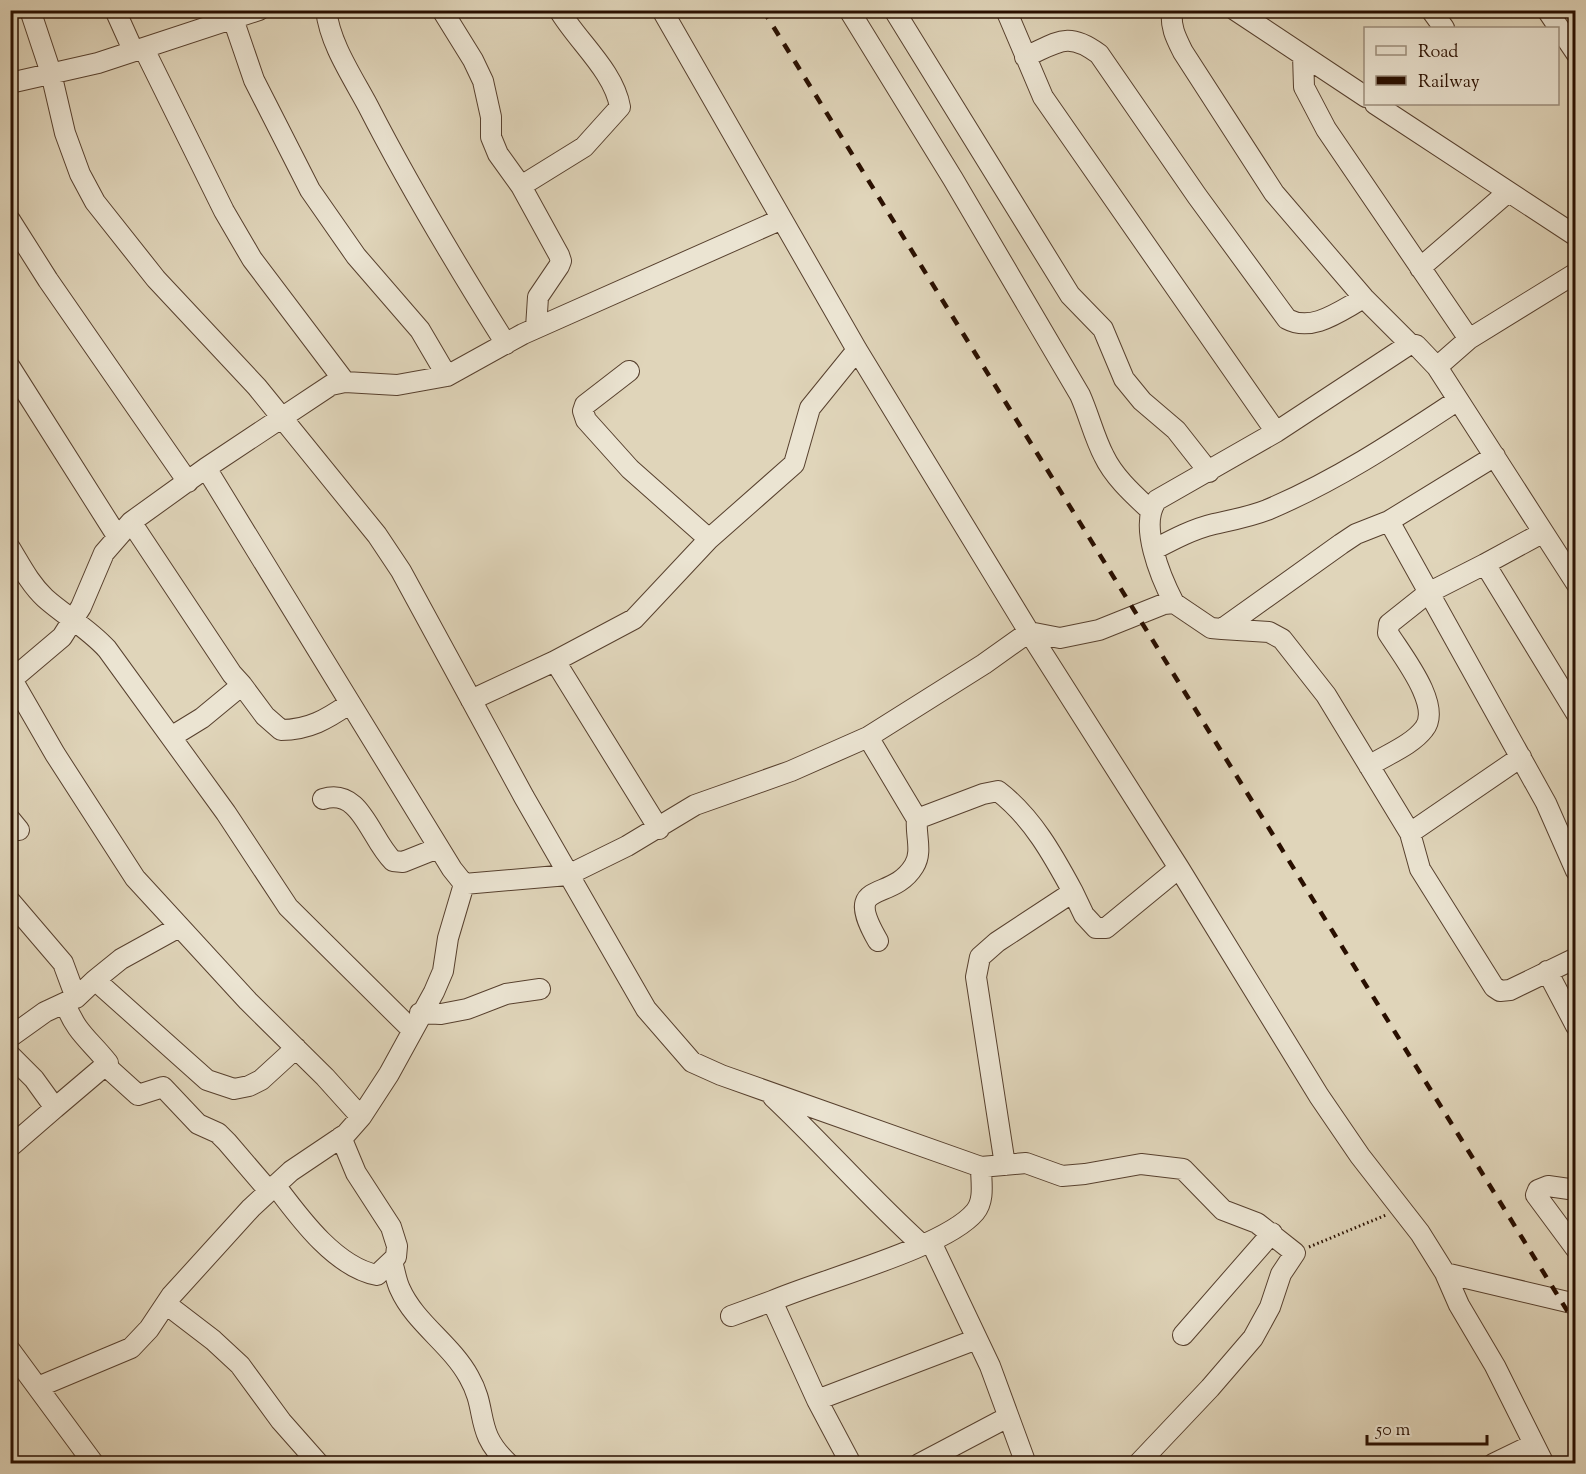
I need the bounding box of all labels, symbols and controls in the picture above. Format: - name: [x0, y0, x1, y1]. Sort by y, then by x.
- legend: [1364, 27, 1559, 105]
- text: Road: [1418, 40, 1458, 66]
- text: Railway: [1418, 70, 1480, 96]
- scale bar: [1367, 1408, 1487, 1446]
- text: 50 m: [1375, 1418, 1411, 1444]

